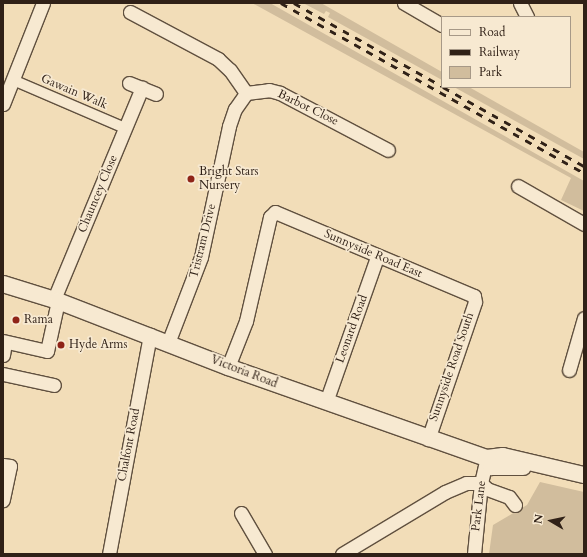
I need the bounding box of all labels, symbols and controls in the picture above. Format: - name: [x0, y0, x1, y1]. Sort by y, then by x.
- legend: [441, 16, 571, 88]
- text: Road: [479, 24, 505, 40]
- text: Railway: [479, 44, 520, 60]
- text: Park: [479, 64, 502, 80]
- street label: Gawain Walk: [39, 72, 109, 112]
- street label: Barbot Close: [275, 87, 341, 129]
- street label: Chauncey Close: [75, 153, 121, 235]
- place label: Bright Stars Nursery: [199, 165, 259, 193]
- marker: Bright Stars Nursery: [186, 174, 196, 184]
- street label: Tristram Drive: [187, 202, 219, 280]
- street label: Sunnyside Road East: [322, 227, 424, 281]
- street label: Leonard Road: [333, 293, 371, 365]
- street label: Sunnyside Road South: [427, 311, 477, 423]
- place label: Rama: [24, 313, 53, 327]
- marker: Rama: [11, 315, 21, 325]
- place label: Hyde Arms: [69, 338, 128, 352]
- marker: Hyde Arms: [56, 340, 66, 350]
- street label: Victoria Road: [209, 353, 279, 391]
- street label: Chalfont Road: [115, 407, 143, 483]
- street label: Park Lane: [469, 480, 489, 532]
- north arrow: [531, 501, 571, 541]
- text: N: [530, 513, 547, 525]

